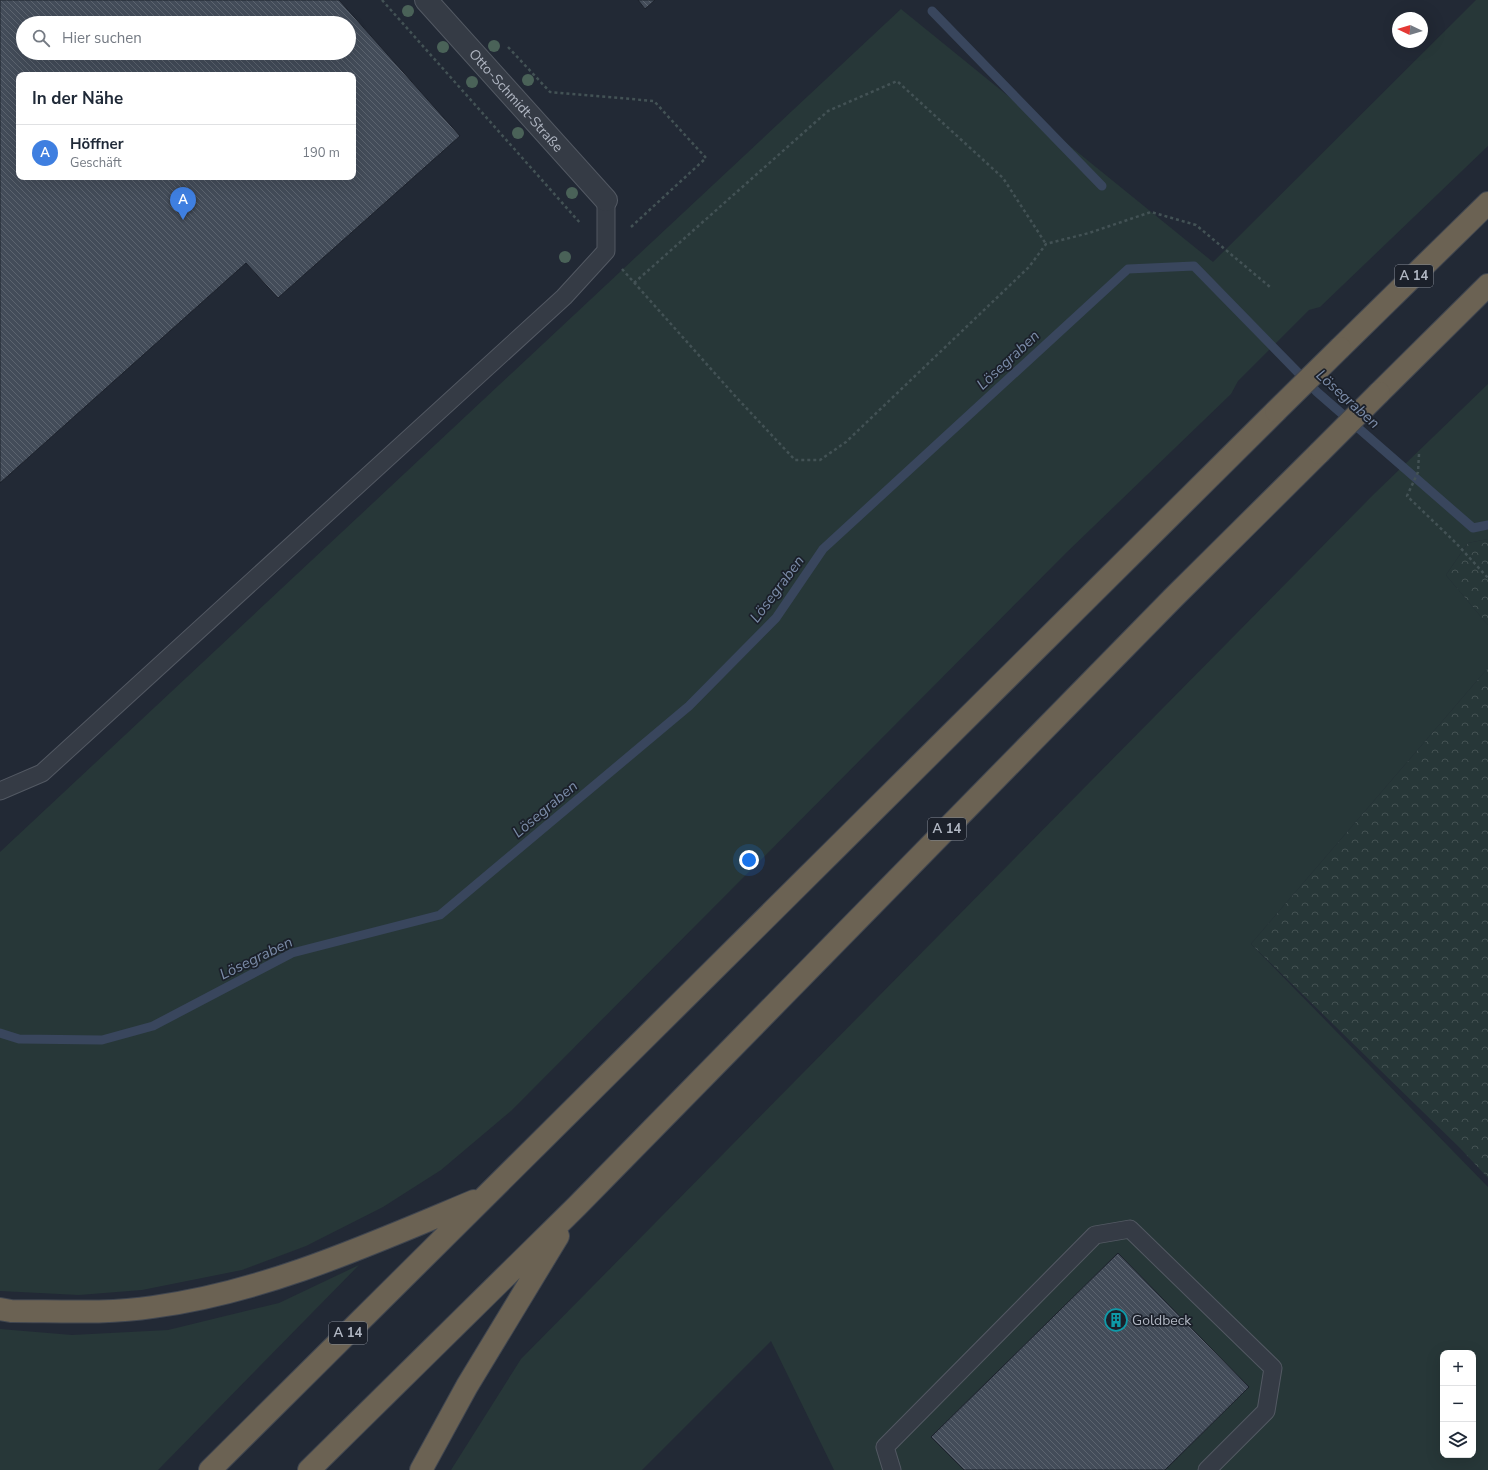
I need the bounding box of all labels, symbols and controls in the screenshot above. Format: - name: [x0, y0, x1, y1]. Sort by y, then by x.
- north arrow: [1392, 12, 1428, 48]
- search box: [16, 16, 356, 60]
- icon: search: [30, 27, 52, 49]
- text: Hier suchen: [62, 28, 142, 48]
- street label: Otto-Schmidt-Straße: [465, 45, 568, 156]
- text: In der Nähe: [32, 87, 123, 110]
- text: Höffner: [70, 134, 124, 154]
- text: A: [40, 144, 50, 162]
- text: 190 m: [302, 144, 340, 162]
- text: Geschäft: [70, 154, 121, 172]
- pin: A: [170, 187, 196, 220]
- road number: A 14: [1395, 265, 1433, 287]
- water label: Lösegraben: [972, 326, 1044, 394]
- water label: Lösegraben: [1312, 365, 1384, 433]
- water label: Lösegraben: [745, 551, 809, 627]
- water label: Lösegraben: [508, 776, 582, 842]
- road number: A 14: [928, 818, 966, 840]
- your location: [739, 850, 759, 870]
- water label: Lösegraben: [216, 932, 296, 984]
- building icon: Goldbeck: [1103, 1307, 1129, 1333]
- place label: Goldbeck: [1132, 1311, 1192, 1330]
- road number: A 14: [329, 1322, 367, 1344]
- map controls: [1440, 1350, 1476, 1458]
- button: +: [1440, 1350, 1476, 1386]
- button: −: [1440, 1386, 1476, 1422]
- button: layers: [1440, 1422, 1476, 1458]

